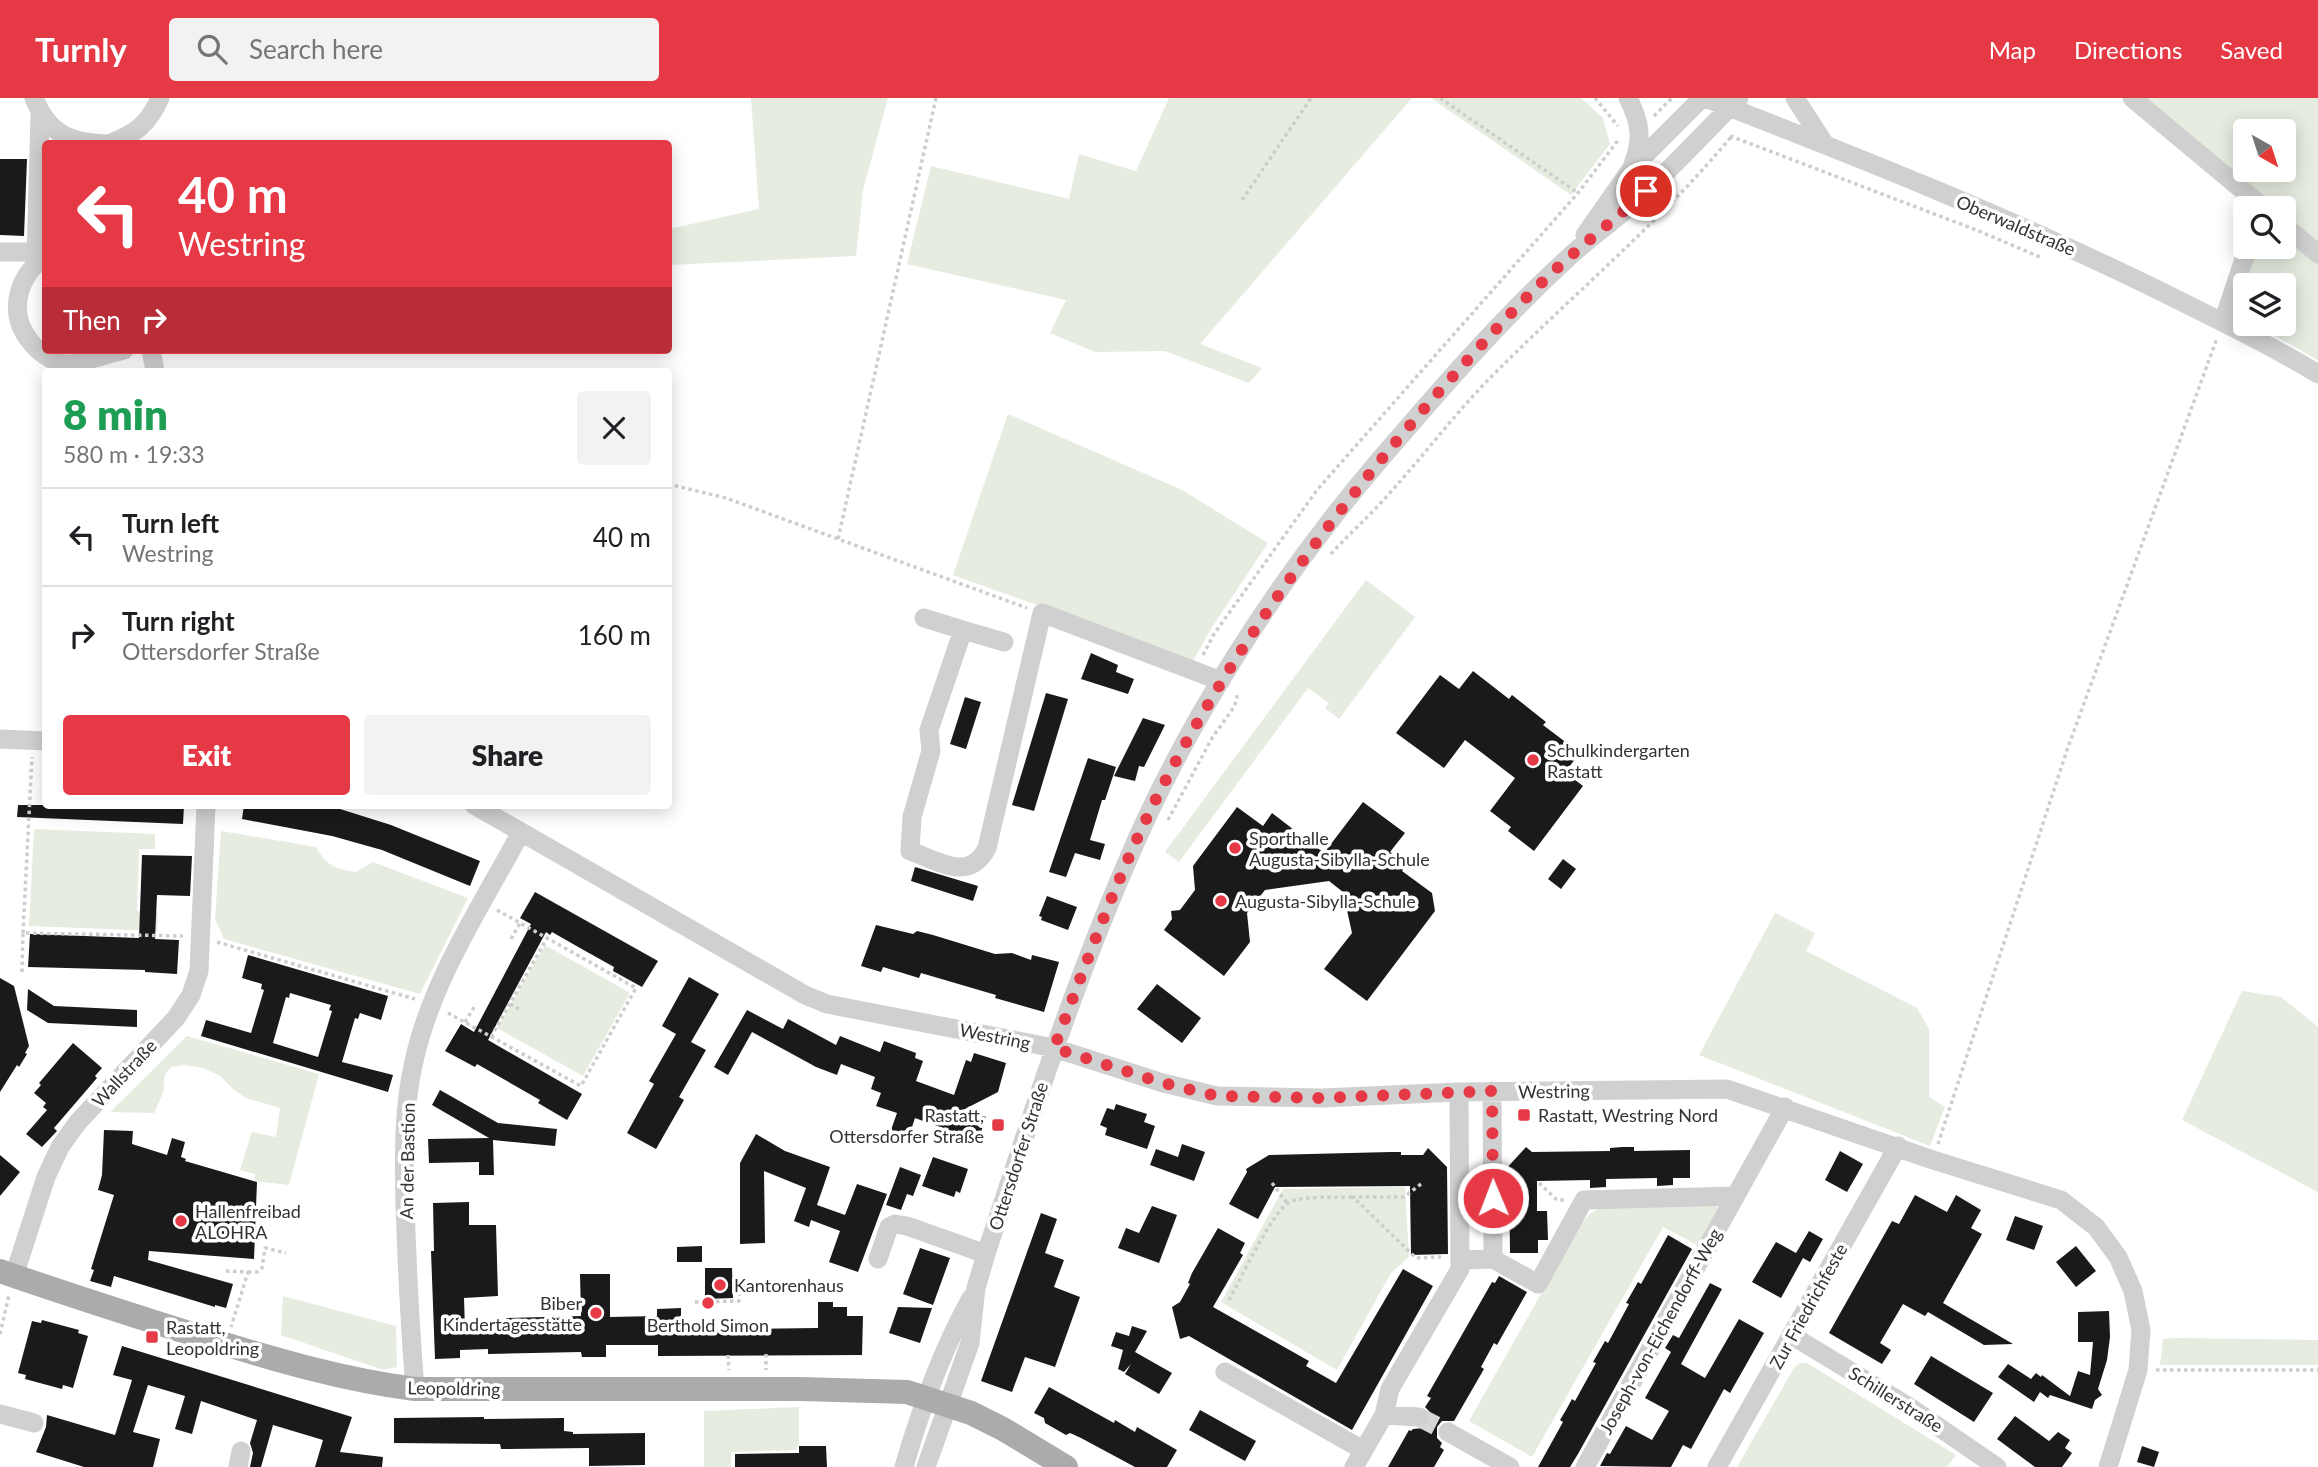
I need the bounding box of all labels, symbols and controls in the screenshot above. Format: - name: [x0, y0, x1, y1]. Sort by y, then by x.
- search box: [169, 18, 659, 81]
- text: Turnly: [35, 29, 127, 69]
- icon: search: [193, 30, 231, 68]
- text: Search here: [249, 33, 383, 65]
- text: Map: [1989, 35, 2036, 64]
- text: Directions: [2074, 35, 2182, 64]
- text: Saved: [2220, 35, 2283, 64]
- north arrow: [2233, 119, 2296, 182]
- map controls: [2233, 119, 2296, 336]
- pin: [1616, 161, 1676, 221]
- text: 40 m: [178, 165, 288, 223]
- icon: left: [63, 168, 154, 259]
- icon: arrive: [1627, 172, 1665, 210]
- street label: Oberwaldstraße: [1953, 190, 2079, 260]
- button: search: [2233, 196, 2296, 259]
- text: Westring: [178, 224, 305, 263]
- button: layers: [2233, 273, 2296, 336]
- icon: right: [135, 301, 173, 339]
- text: Then: [63, 304, 121, 336]
- text: 8 min: [63, 389, 168, 439]
- button: close: [577, 391, 651, 465]
- text: 580 m · 19:33: [63, 440, 205, 468]
- text: Turn left: [122, 507, 219, 539]
- icon: left: [63, 518, 101, 556]
- text: 40 m: [593, 521, 651, 553]
- text: Westring: [122, 539, 214, 567]
- text: Turn right: [122, 605, 235, 637]
- icon: right: [63, 616, 101, 654]
- text: 160 m: [578, 619, 651, 651]
- text: Ottersdorfer Straße: [122, 637, 320, 665]
- button: Exit: [63, 715, 350, 795]
- button: Share: [364, 715, 651, 795]
- place label: Schulkindergarten Rastatt: [1547, 739, 1690, 782]
- marker: Schulkindergarten Rastatt: [1525, 752, 1541, 768]
- place label: Sporthalle Augusta-Sibylla-Schule: [1249, 827, 1430, 870]
- marker: Sporthalle Augusta-Sibylla-Schule: [1227, 840, 1243, 856]
- place label: Augusta-Sibylla-Schule: [1235, 890, 1416, 912]
- marker: Augusta-Sibylla-Schule: [1213, 893, 1229, 909]
- street label: Westring: [958, 1018, 1032, 1054]
- street label: Wallstraße: [87, 1035, 161, 1111]
- street label: Ottersdorfer Straße: [984, 1079, 1052, 1233]
- street label: Westring: [1518, 1079, 1590, 1103]
- street label: An der Bastion: [395, 1102, 419, 1220]
- place label: Rastatt, Ottersdorfer Straße: [829, 1104, 984, 1147]
- place label: Rastatt, Westring Nord: [1538, 1104, 1718, 1126]
- marker: Rastatt, Westring Nord: [1516, 1107, 1532, 1123]
- marker: Rastatt, Ottersdorfer Straße: [990, 1117, 1006, 1133]
- position arrow: [1456, 1161, 1530, 1235]
- place label: Hallenfreibad ALOHRA: [195, 1200, 301, 1243]
- marker: Hallenfreibad ALOHRA: [173, 1213, 189, 1229]
- street label: Joseph-von-Eichendorff-Weg: [1594, 1224, 1726, 1438]
- street label: Zur Friedrichfeste: [1765, 1240, 1851, 1372]
- place label: Kantorenhaus: [734, 1274, 844, 1296]
- marker: Kantorenhaus: [712, 1277, 728, 1293]
- place label: Biber Kindertagesstätte: [443, 1292, 582, 1335]
- marker: Berthold Simon: [700, 1295, 716, 1311]
- marker: Biber Kindertagesstätte: [588, 1305, 604, 1321]
- place label: Berthold Simon: [647, 1314, 769, 1336]
- place label: Rastatt, Leopoldring: [166, 1316, 259, 1359]
- marker: Rastatt, Leopoldring: [144, 1329, 160, 1345]
- street label: Schillerstraße: [1845, 1361, 1947, 1437]
- street label: Leopoldring: [407, 1376, 501, 1400]

